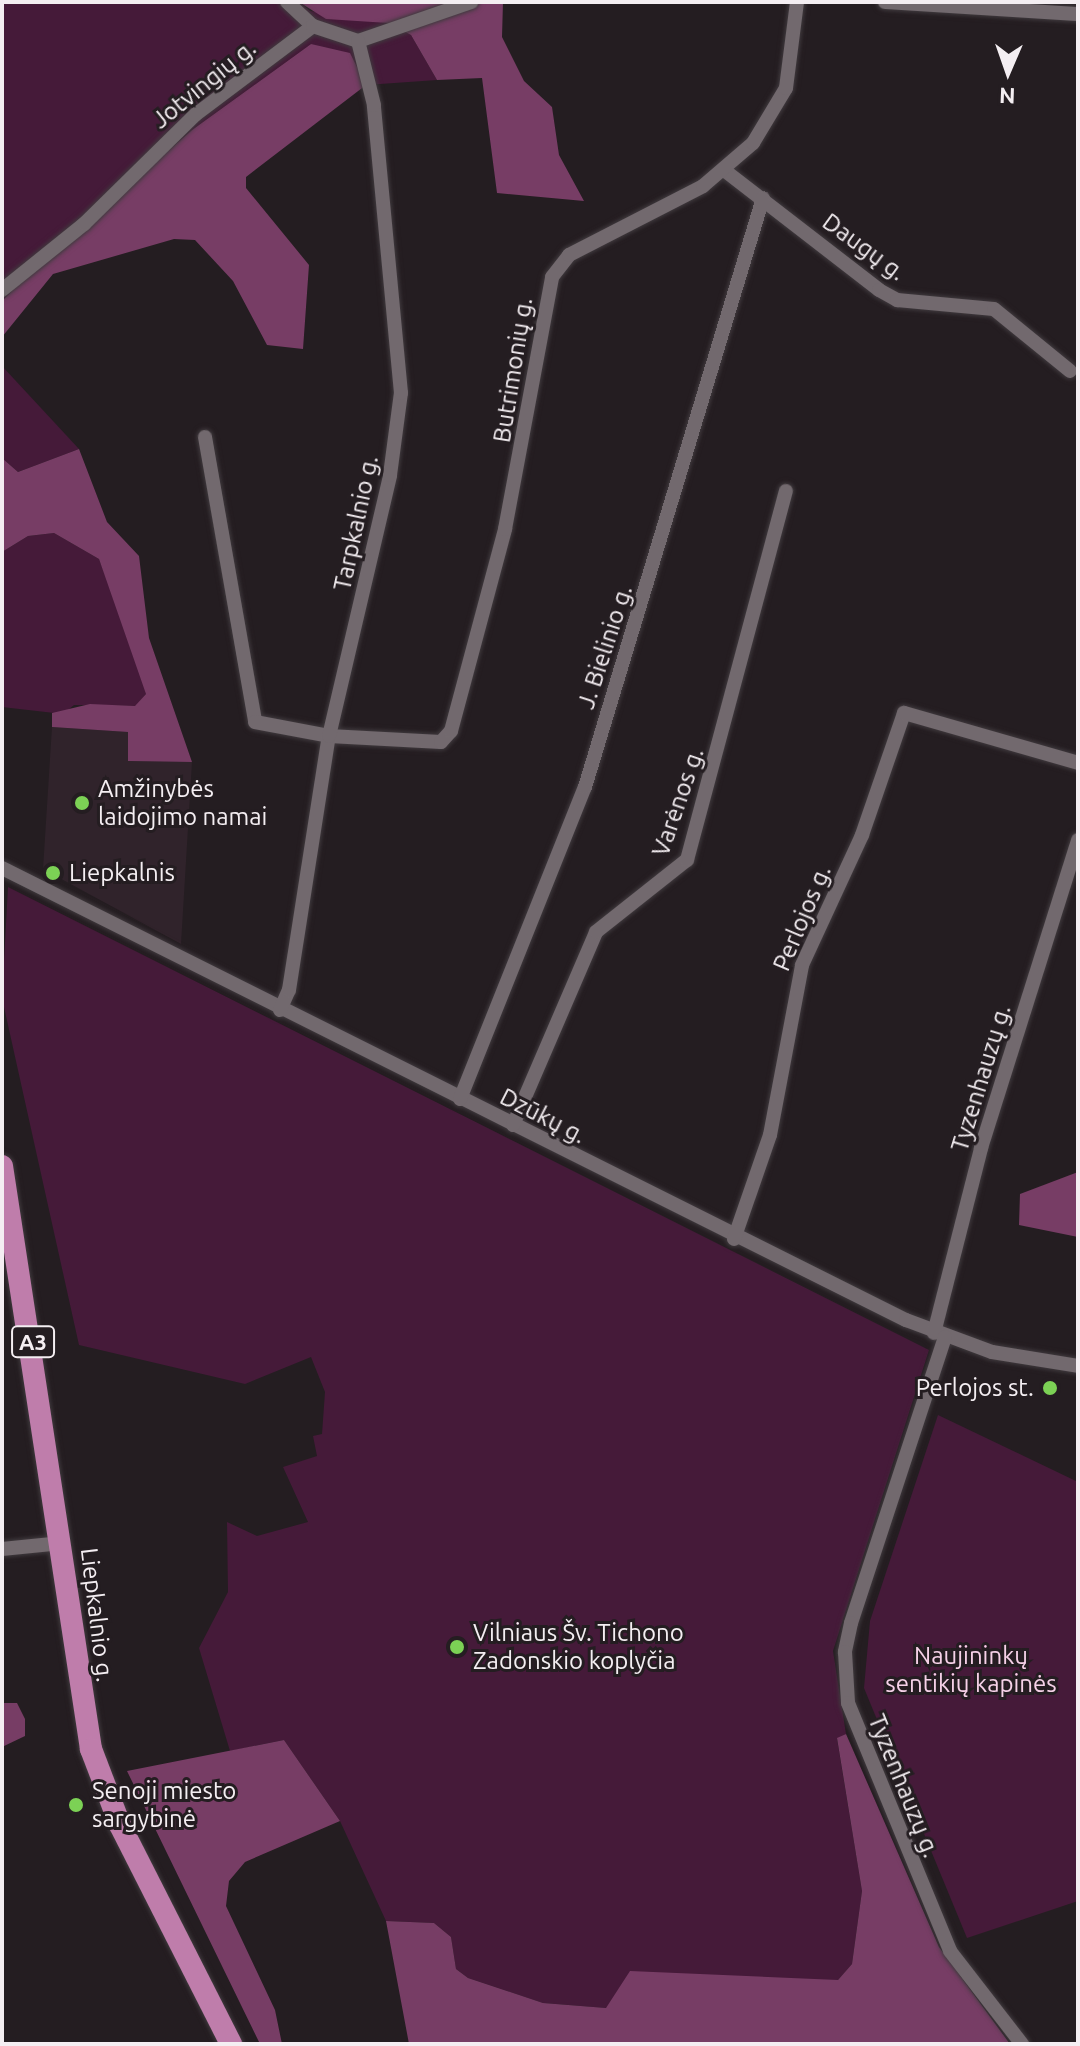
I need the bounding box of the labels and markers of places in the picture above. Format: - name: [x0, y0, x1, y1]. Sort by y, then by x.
- place label: Amžinybės laidojimo namai: [98, 775, 267, 831]
- marker: Amžinybės laidojimo namai: [73, 794, 91, 812]
- place label: Liepkalnis: [69, 859, 175, 887]
- marker: Liepkalnis: [44, 864, 62, 882]
- place label: Perlojos st.: [916, 1374, 1034, 1402]
- marker: Perlojos st.: [1041, 1379, 1059, 1397]
- place label: Vilniaus Šv. Tichono Zadonskio koplyčia: [473, 1619, 684, 1675]
- marker: Vilniaus Šv. Tichono Zadonskio koplyčia: [448, 1638, 466, 1656]
- place label: Senoji miesto sargybinė: [92, 1777, 236, 1833]
- marker: Senoji miesto sargybinė: [67, 1796, 85, 1814]

